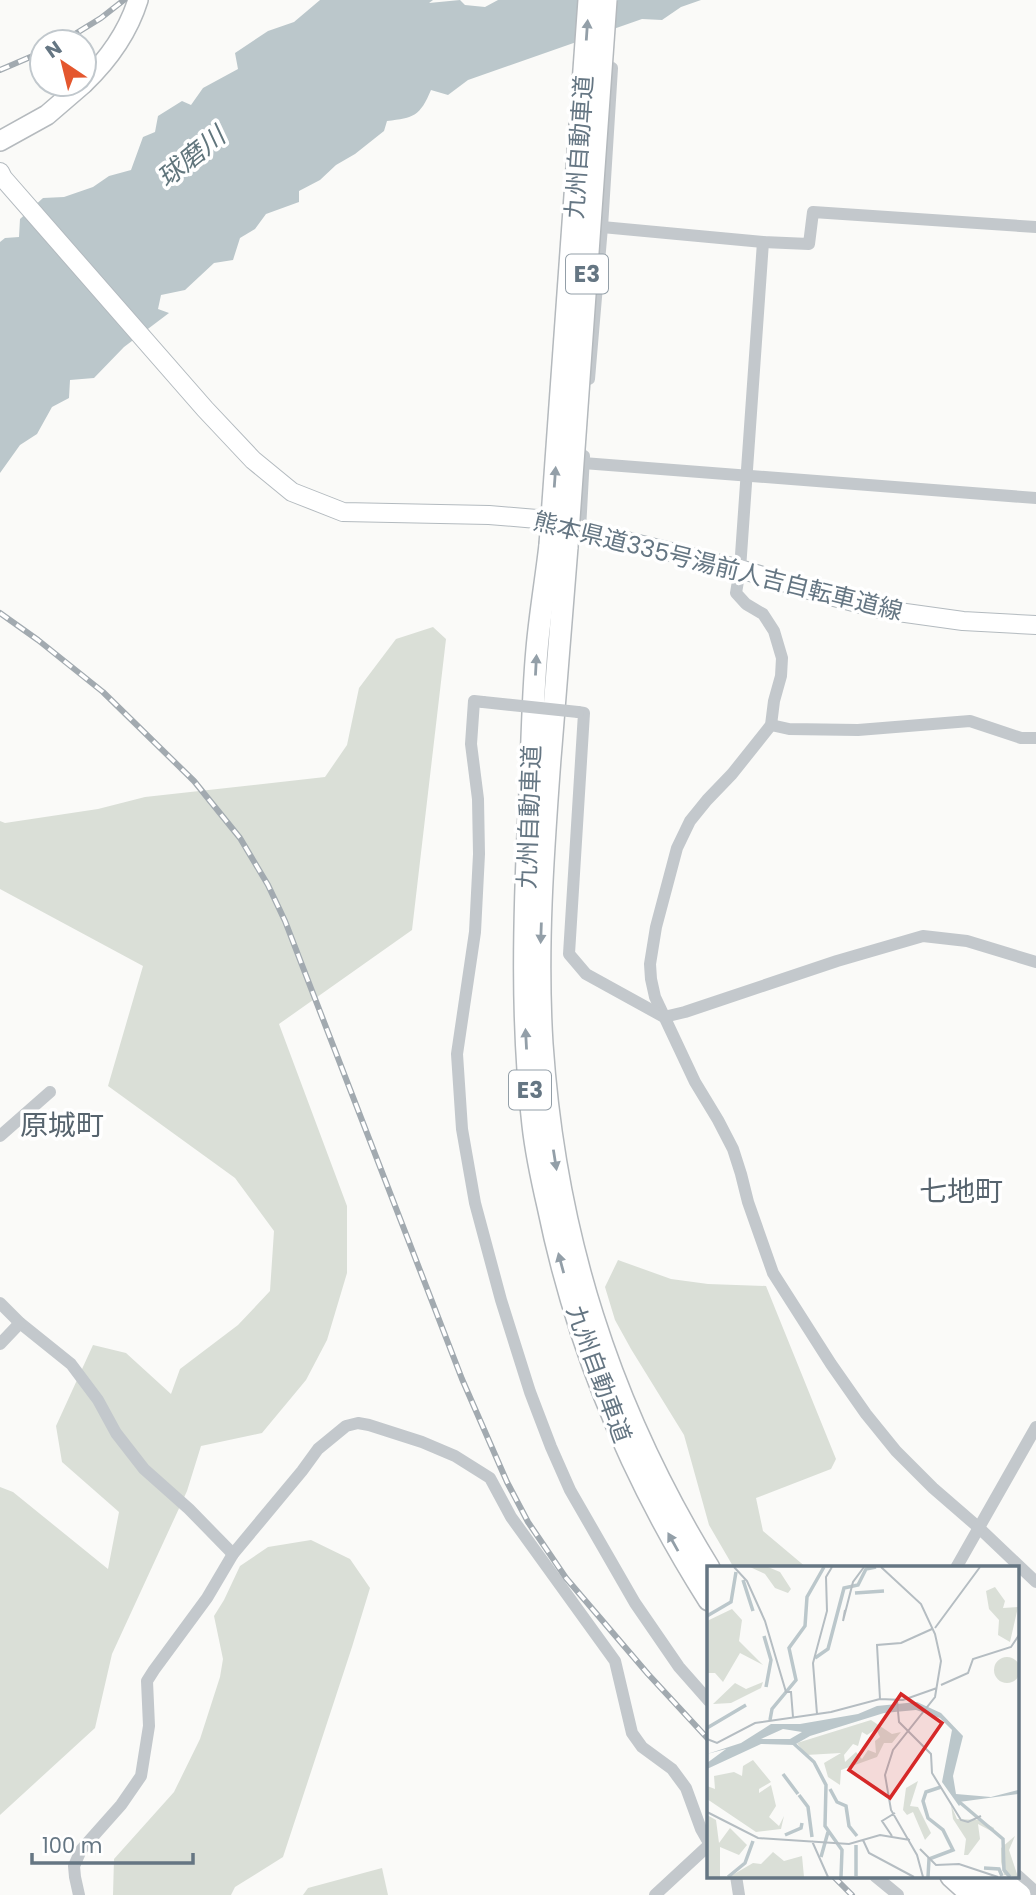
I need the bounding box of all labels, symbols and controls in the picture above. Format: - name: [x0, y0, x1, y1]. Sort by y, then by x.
- one-way arrow: [582, 19, 593, 41]
- north arrow: [28, 28, 98, 98]
- text: N: [40, 34, 67, 65]
- street label: 九州自動車道: [558, 74, 600, 220]
- water label: 球磨川: [149, 117, 235, 196]
- road number: E3: [566, 255, 608, 294]
- one-way arrow: [550, 466, 561, 488]
- street label: 熊本県道335号湯前人吉自転車道線: [530, 504, 906, 628]
- one-way arrow: [531, 653, 542, 675]
- street label: 九州自動車道: [510, 744, 548, 890]
- one-way arrow: [535, 922, 546, 944]
- one-way arrow: [521, 1028, 532, 1050]
- road number: E3: [509, 1070, 551, 1110]
- district label: 原城町: [20, 1106, 104, 1145]
- one-way arrow: [550, 1149, 561, 1171]
- district label: 七地町: [919, 1172, 1003, 1211]
- one-way arrow: [555, 1252, 566, 1274]
- street label: 九州自動車道: [559, 1301, 639, 1447]
- one-way arrow: [667, 1532, 679, 1551]
- inset map: [707, 1566, 1018, 1878]
- scale bar: [32, 1822, 192, 1866]
- text: 100 m: [42, 1831, 102, 1860]

